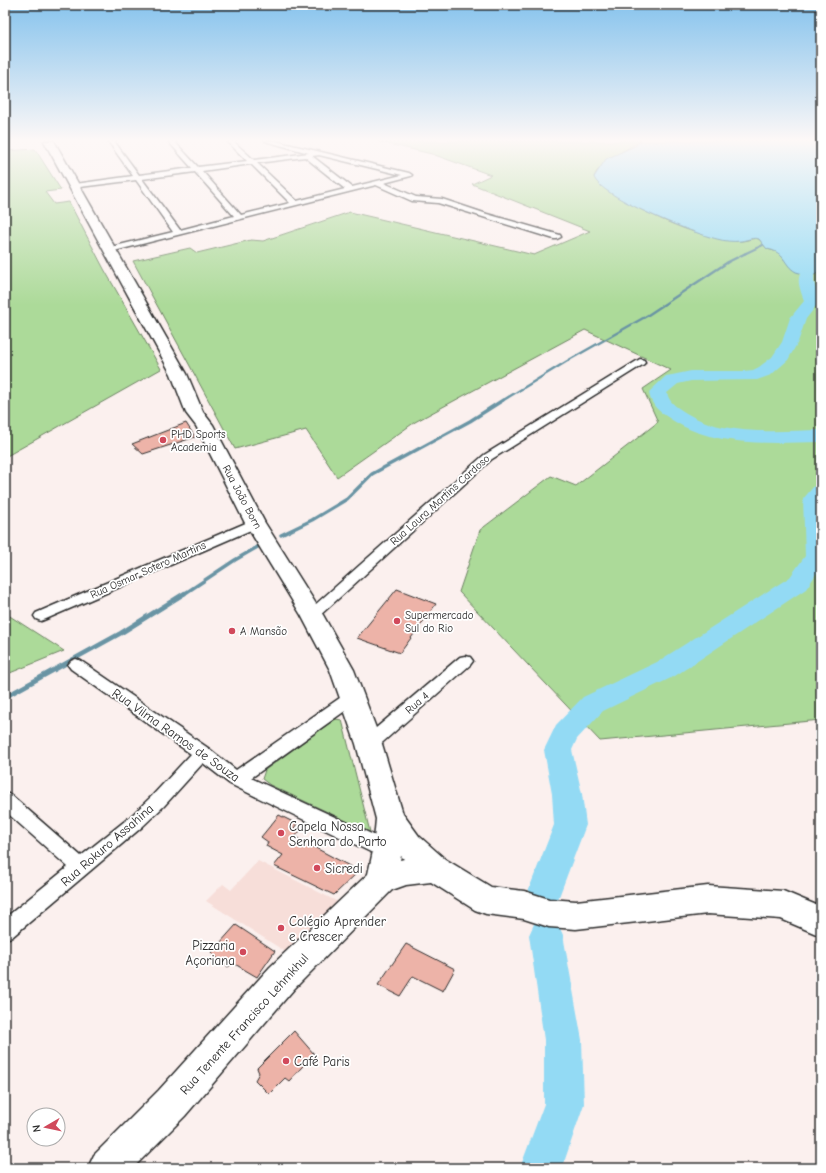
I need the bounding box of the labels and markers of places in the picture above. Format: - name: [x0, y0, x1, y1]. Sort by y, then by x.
- place label: PHD Sports Academia: [171, 428, 226, 454]
- marker: PHD Sports Academia: [158, 435, 168, 445]
- place label: Supermercado Sul do Rio: [405, 609, 474, 635]
- marker: Supermercado Sul do Rio: [392, 616, 402, 626]
- place label: A Mansão: [240, 625, 287, 638]
- marker: A Mansão: [227, 626, 237, 636]
- place label: Capela Nossa Senhora do Parto: [289, 819, 387, 849]
- marker: Capela Nossa Senhora do Parto: [276, 828, 286, 838]
- place label: Sicredi: [325, 861, 363, 876]
- marker: Sicredi: [312, 863, 322, 873]
- place label: Colégio Aprender e Crescer: [289, 914, 387, 944]
- marker: Colégio Aprender e Crescer: [276, 923, 286, 933]
- place label: Pizzaria Açoriana: [186, 938, 235, 968]
- marker: Pizzaria Açoriana: [238, 947, 248, 957]
- place label: Café Paris: [294, 1054, 350, 1069]
- marker: Café Paris: [281, 1056, 291, 1066]

